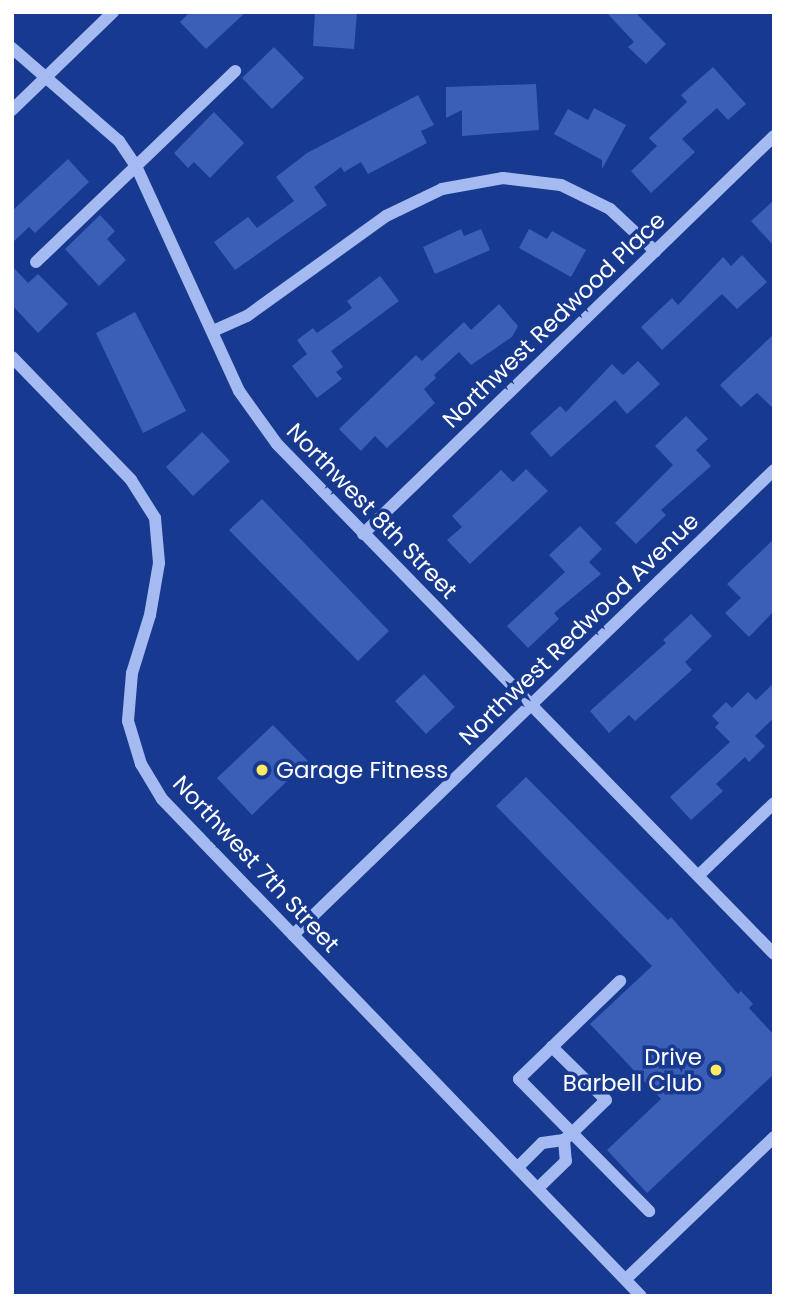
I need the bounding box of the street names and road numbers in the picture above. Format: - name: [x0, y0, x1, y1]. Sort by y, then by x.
- street label: Northwest Redwood Place: [437, 206, 671, 434]
- street label: Northwest 8th Street: [281, 418, 463, 604]
- street label: Northwest Redwood Avenue: [453, 507, 705, 751]
- street label: Northwest 7th Street: [167, 770, 345, 958]

